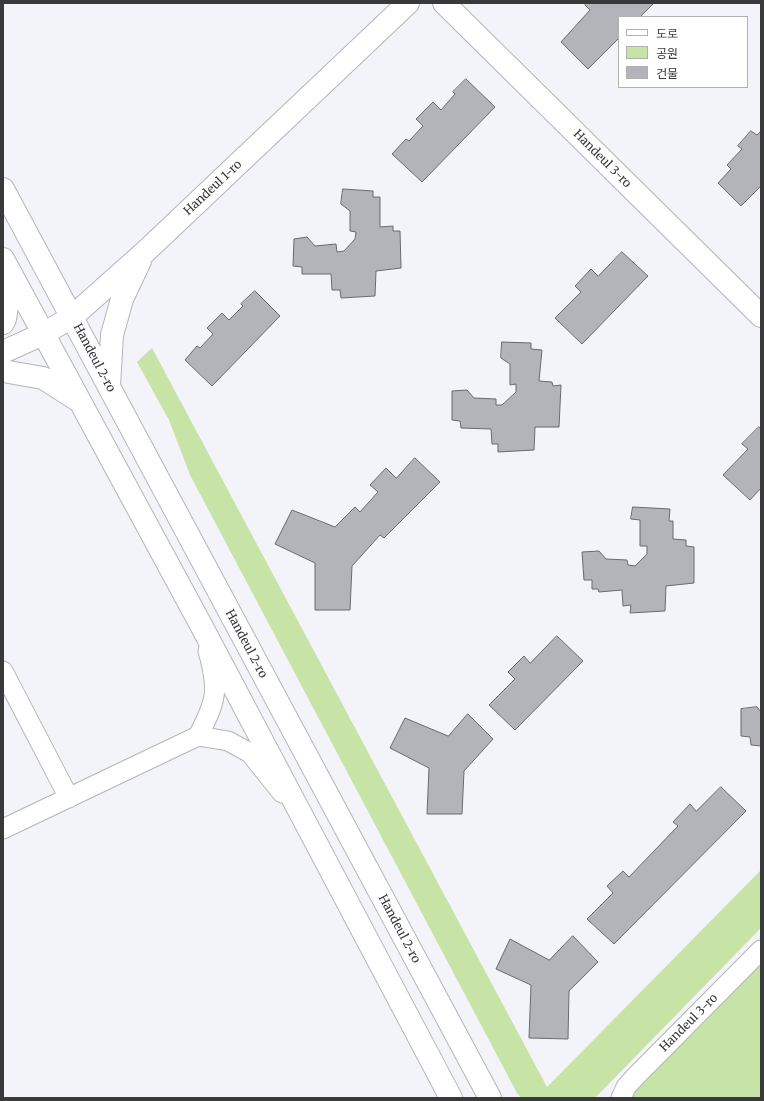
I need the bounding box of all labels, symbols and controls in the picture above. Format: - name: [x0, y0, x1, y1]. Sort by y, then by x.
- legend: [618, 16, 748, 88]
- text: 도로: [656, 26, 678, 41]
- text: 공원: [656, 46, 678, 61]
- text: 건물: [656, 66, 678, 81]
- street label: Handeul 3-ro: [570, 127, 634, 191]
- street label: Handeul 1-ro: [181, 158, 245, 218]
- street label: Handeul 2-ro: [70, 321, 118, 395]
- street label: Handeul 2-ro: [222, 607, 270, 681]
- street label: Handeul 2-ro: [375, 892, 423, 966]
- street label: Handeul 3-ro: [657, 991, 721, 1055]

